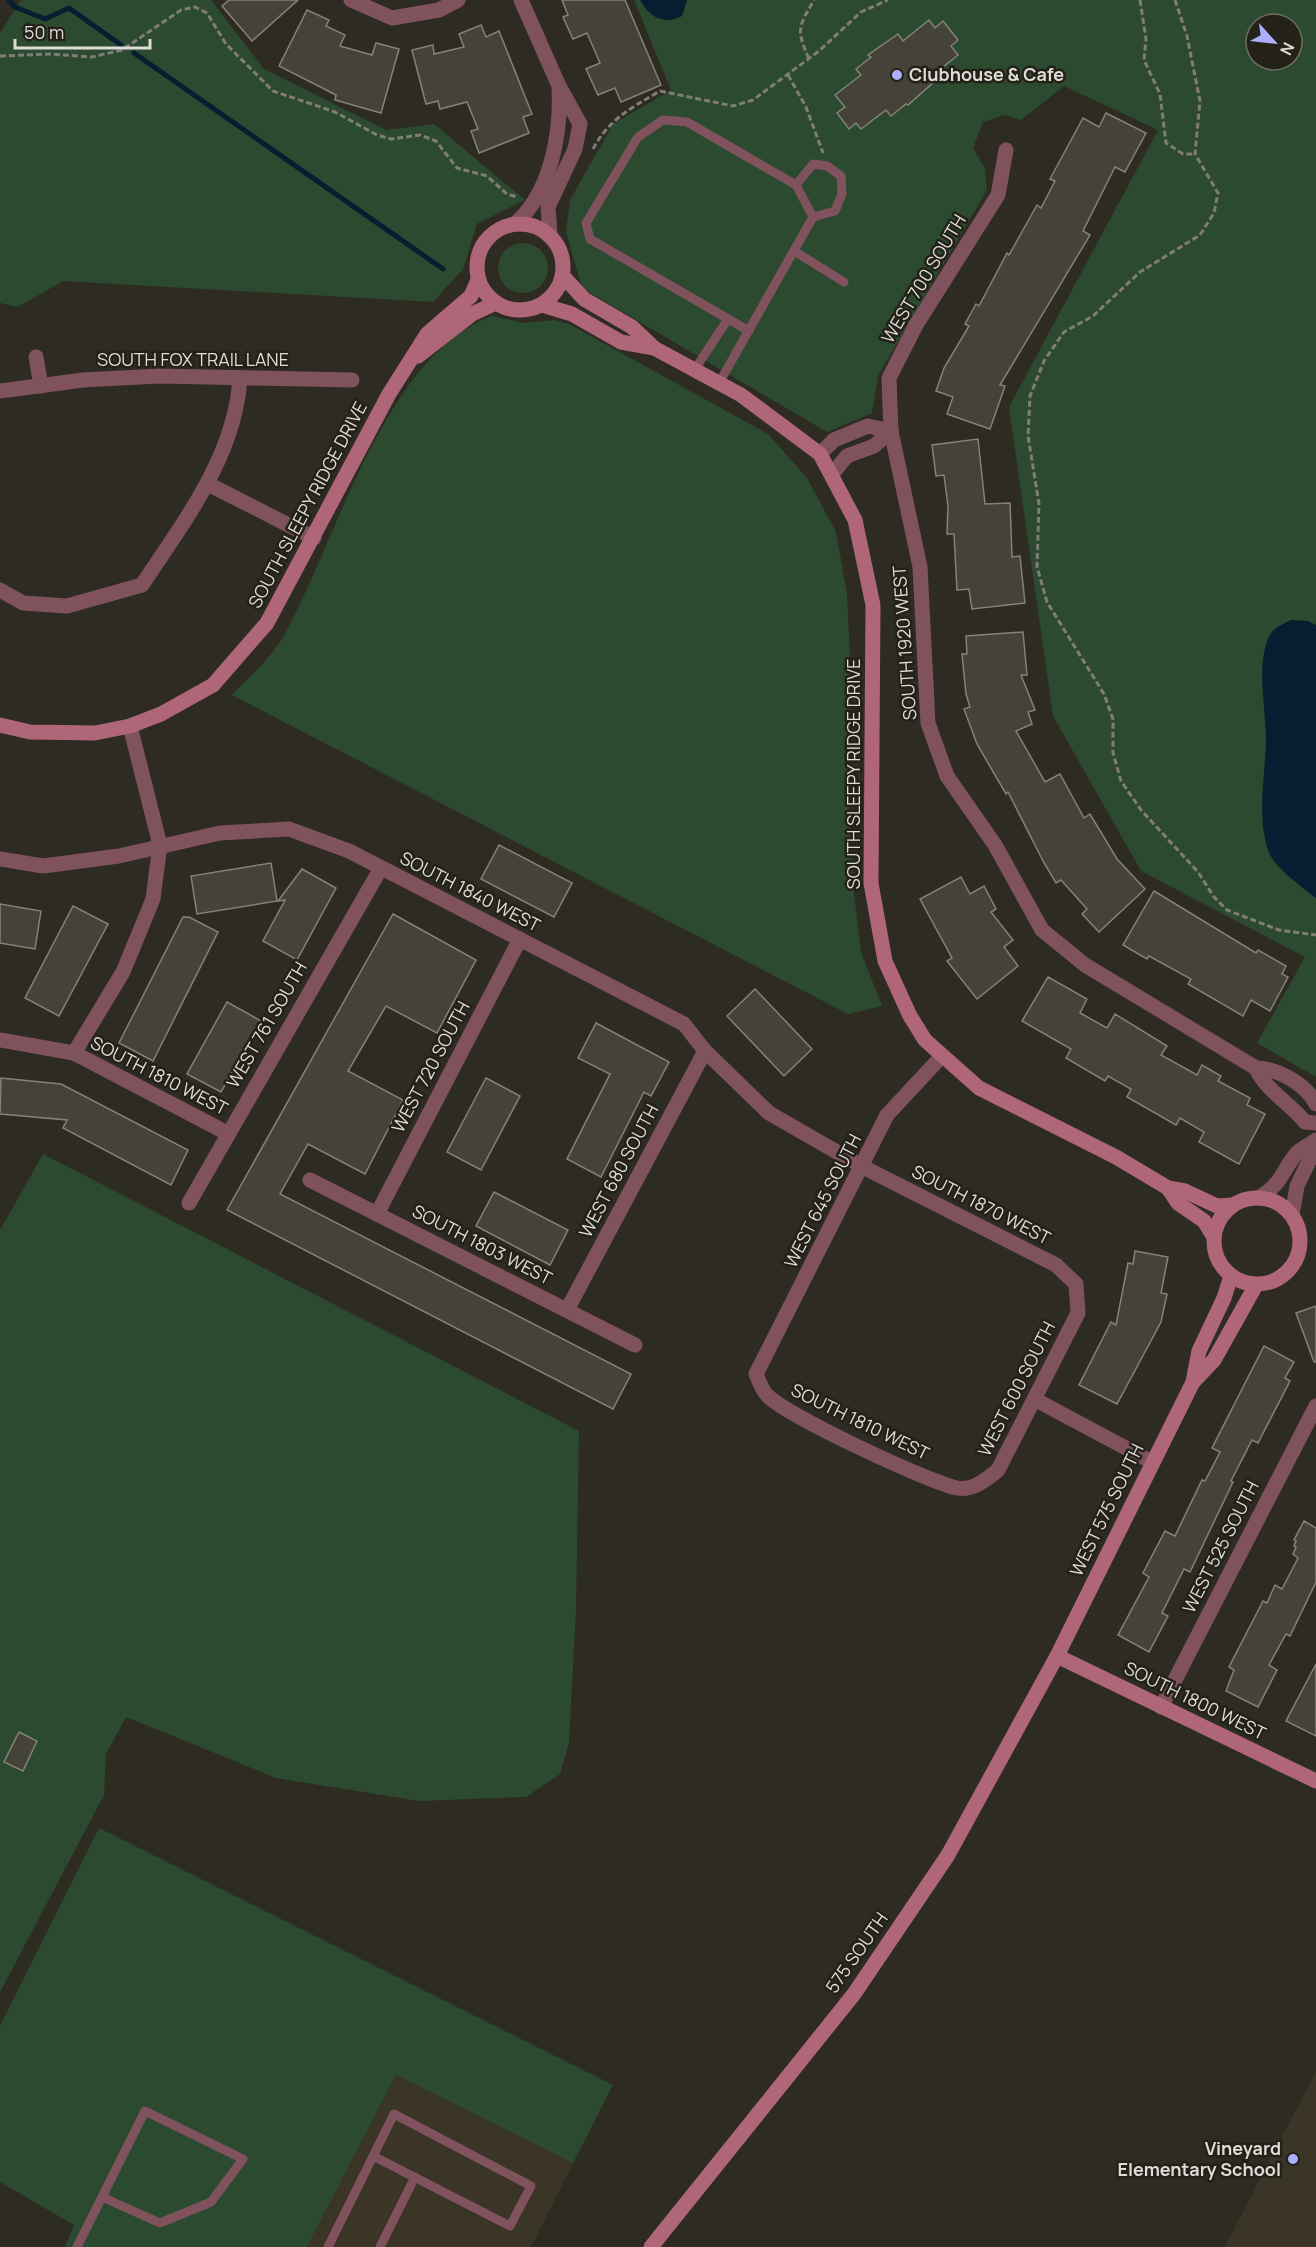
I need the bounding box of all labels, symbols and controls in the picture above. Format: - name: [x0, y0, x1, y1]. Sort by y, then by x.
- scale bar: [15, 12, 150, 50]
- north arrow: [1244, 12, 1304, 72]
- text: 50 m: [24, 20, 64, 44]
- text: N: [1275, 39, 1300, 59]
- place label: Clubhouse & Cafe: [909, 62, 1064, 86]
- marker: Clubhouse & Cafe: [890, 68, 904, 82]
- street label: WEST 700 SOUTH: [875, 210, 971, 347]
- street label: SOUTH FOX TRAIL LANE: [97, 347, 289, 371]
- street label: SOUTH SLEEPY RIDGE DRIVE: [242, 397, 372, 612]
- street label: SOUTH 1920 WEST: [887, 565, 921, 721]
- street label: SOUTH SLEEPY RIDGE DRIVE: [841, 659, 865, 889]
- street label: SOUTH 1840 WEST: [396, 845, 545, 937]
- street label: WEST 761 SOUTH: [220, 957, 312, 1092]
- street label: WEST 720 SOUTH: [385, 997, 475, 1136]
- street label: SOUTH 1810 WEST: [87, 1030, 232, 1120]
- street label: WEST 680 SOUTH: [573, 1100, 663, 1241]
- street label: WEST 645 SOUTH: [778, 1130, 866, 1272]
- street label: SOUTH 1870 WEST: [908, 1159, 1055, 1250]
- street label: SOUTH 1803 WEST: [408, 1198, 557, 1290]
- street label: WEST 600 SOUTH: [972, 1317, 1060, 1460]
- street label: SOUTH 1810 WEST: [787, 1377, 934, 1465]
- street label: WEST 575 SOUTH: [1064, 1439, 1149, 1580]
- street label: WEST 525 SOUTH: [1176, 1476, 1264, 1617]
- street label: SOUTH 1800 WEST: [1121, 1655, 1271, 1745]
- street label: 575 SOUTH: [820, 1907, 893, 1998]
- place label: Vineyard Elementary School: [1118, 2136, 1281, 2181]
- marker: Vineyard Elementary School: [1286, 2152, 1300, 2166]

